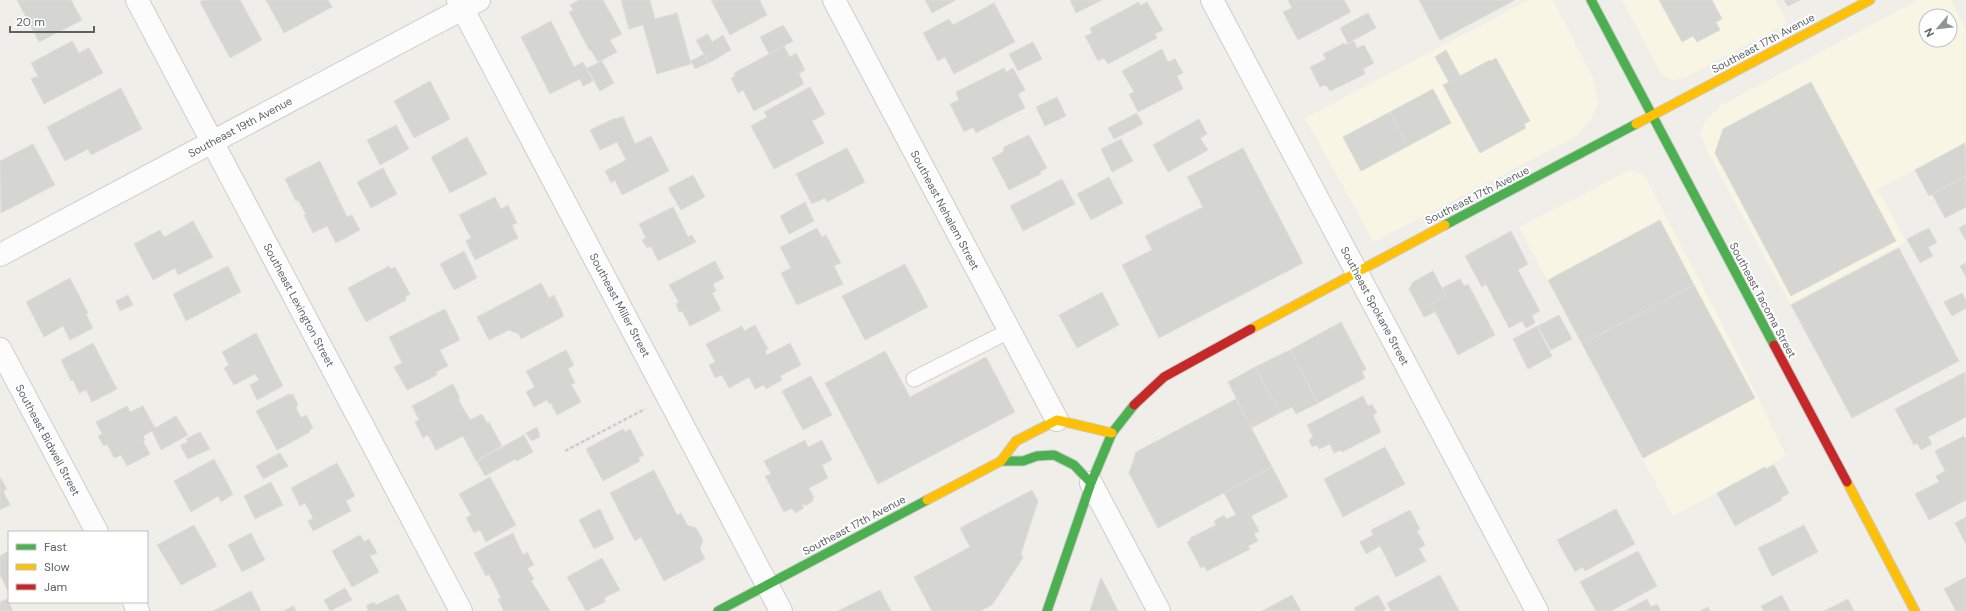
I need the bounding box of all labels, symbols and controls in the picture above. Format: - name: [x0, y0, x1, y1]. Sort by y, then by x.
- scale bar: [10, 8, 94, 34]
- north arrow: [1918, 8, 1958, 48]
- street label: Southeast 17th Avenue: [1709, 10, 1817, 76]
- text: 20 m: [16, 14, 45, 30]
- text: N: [1921, 26, 1937, 40]
- street label: Southeast 19th Avenue: [186, 94, 294, 160]
- street label: Southeast Nehalem Street: [908, 148, 982, 272]
- street label: Southeast 17th Avenue: [1423, 163, 1531, 227]
- street label: Southeast Tacoma Street: [1727, 240, 1799, 360]
- street label: Southeast Lexington Street: [260, 241, 338, 369]
- street label: Southeast Spokane Street: [1338, 244, 1412, 368]
- street label: Southeast Miller Street: [587, 251, 653, 359]
- street label: Southeast Bidwell Street: [13, 382, 83, 498]
- street label: Southeast 17th Avenue: [800, 492, 908, 558]
- legend: [8, 531, 148, 603]
- text: Fast: [44, 539, 67, 555]
- text: Slow: [44, 559, 70, 575]
- text: Jam: [44, 579, 67, 595]

